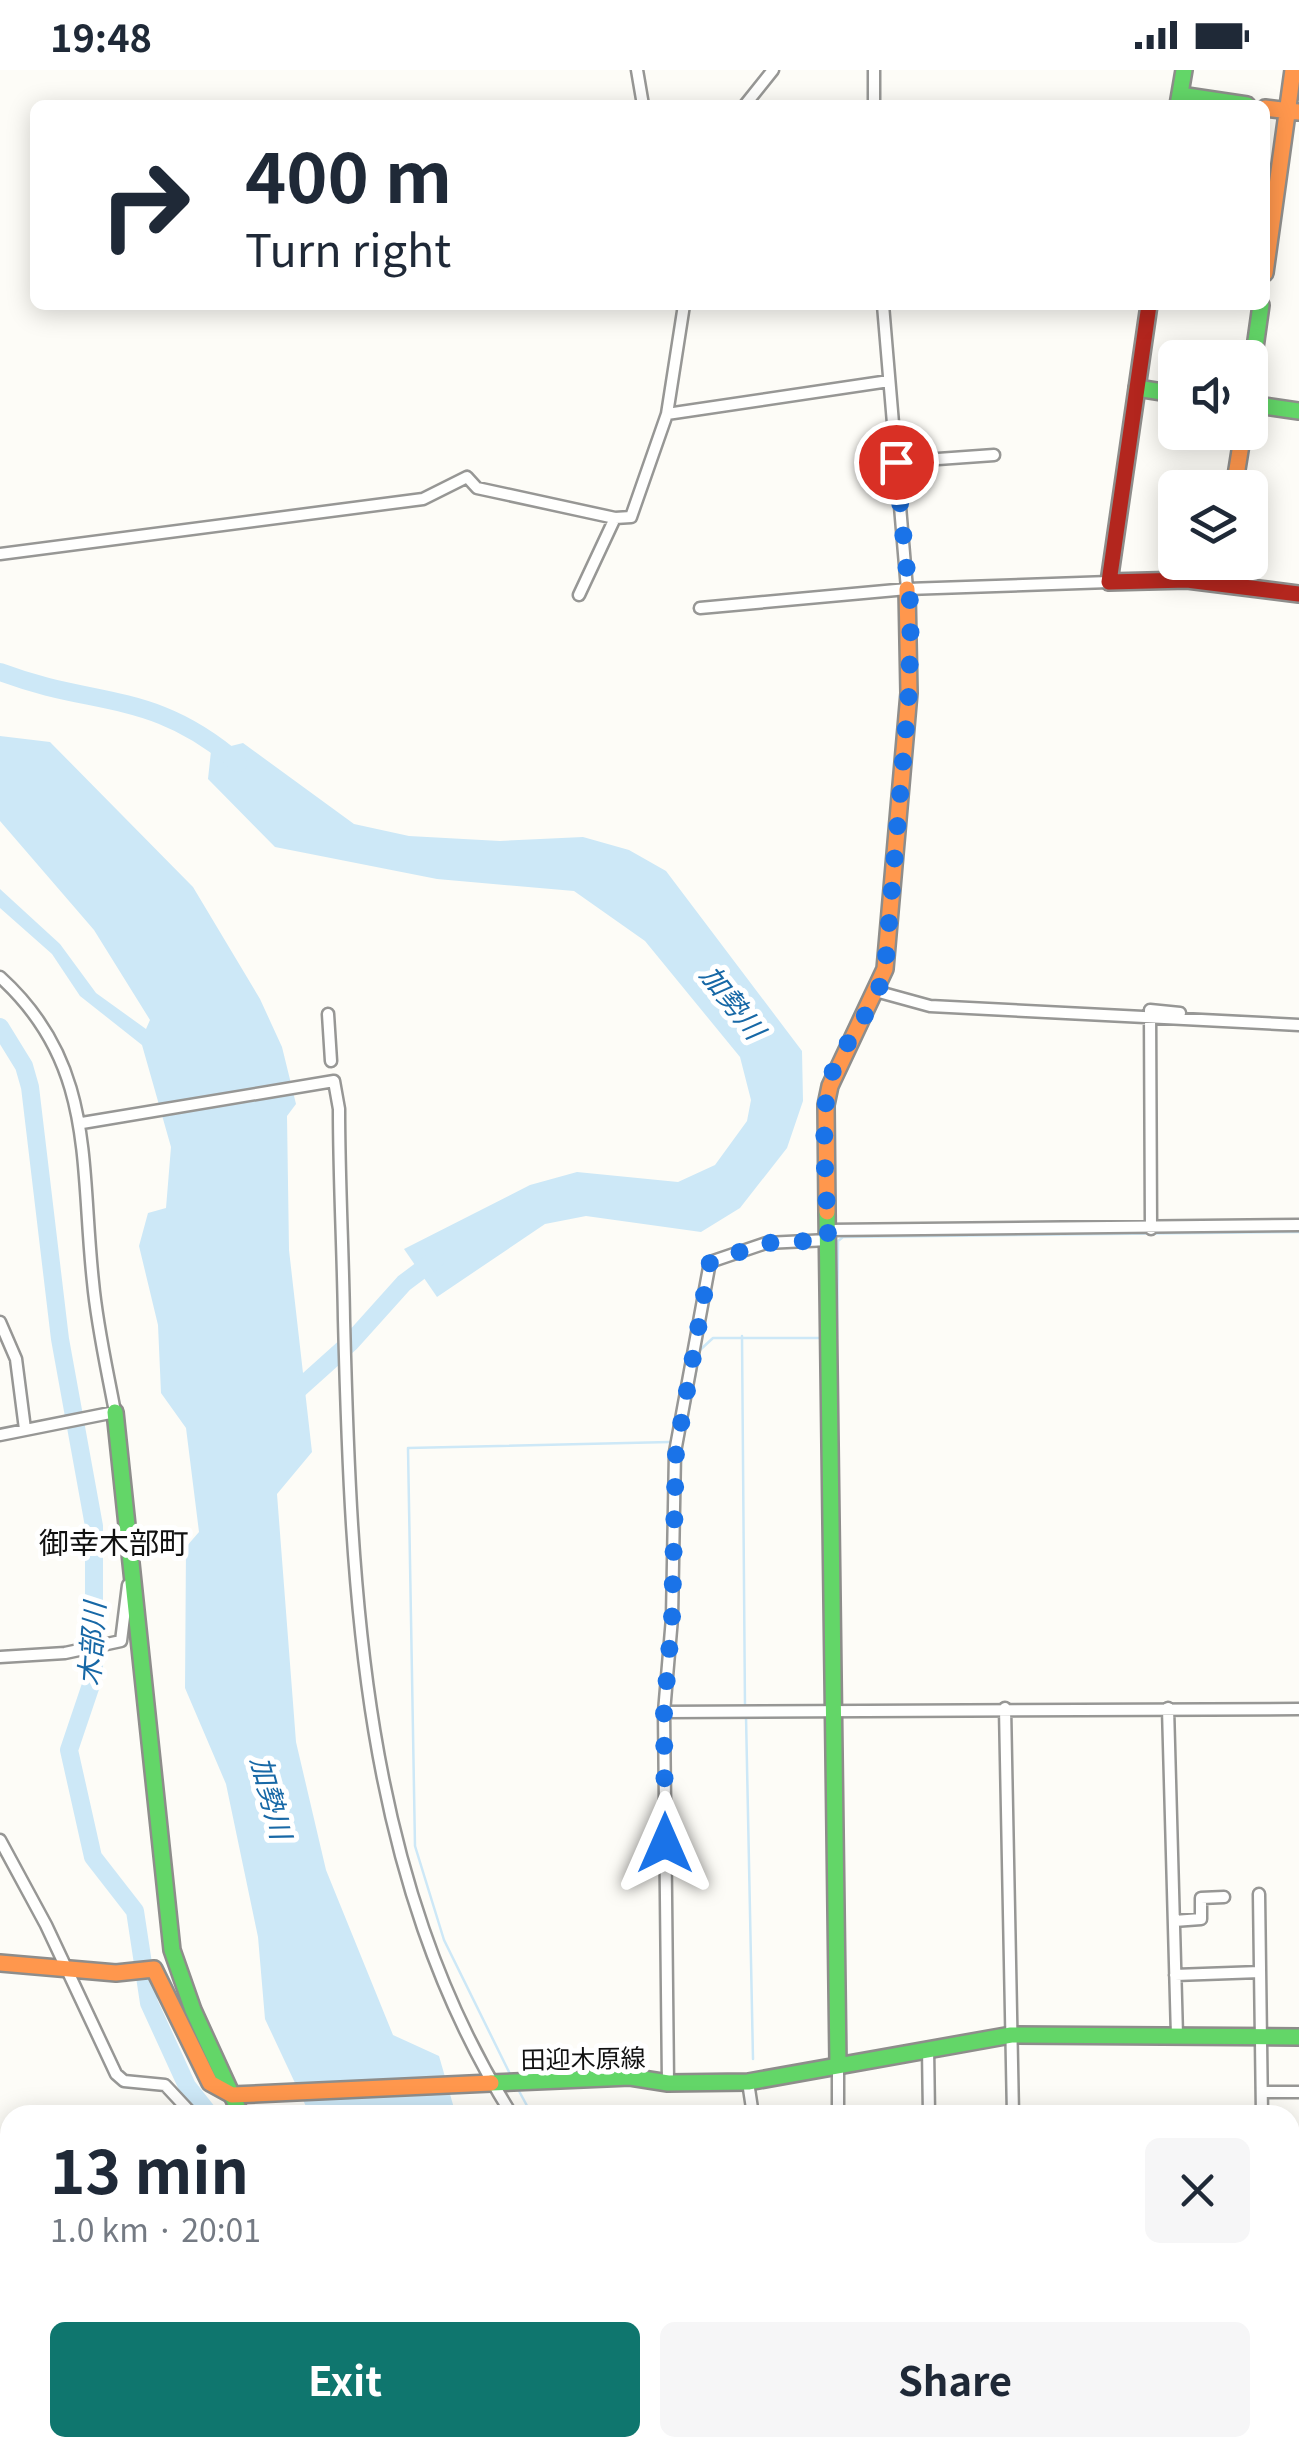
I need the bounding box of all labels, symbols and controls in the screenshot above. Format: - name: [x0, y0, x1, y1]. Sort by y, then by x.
- text: 19:48: [50, 8, 152, 63]
- text: 400 m: [245, 122, 452, 223]
- icon: right: [80, 140, 210, 270]
- text: Turn right: [245, 215, 451, 280]
- map controls: [1158, 340, 1268, 580]
- button: sound: [1158, 340, 1268, 450]
- pin: [854, 420, 939, 505]
- icon: arrive: [869, 435, 924, 490]
- button: layers: [1158, 470, 1268, 580]
- water label: 加勢川: [692, 956, 777, 1049]
- district label: 御幸木部町: [39, 1519, 189, 1563]
- water label: 木部川: [67, 1598, 113, 1687]
- water label: 加勢川: [243, 1751, 304, 1846]
- position arrow: [613, 1791, 717, 1895]
- street label: 田迎木原線: [520, 2038, 646, 2076]
- text: 13 min: [50, 2124, 249, 2211]
- button: close: [1145, 2138, 1250, 2243]
- text: 1.0 km · 20:01: [50, 2205, 261, 2251]
- button: Exit: [50, 2322, 640, 2437]
- button: Share: [660, 2322, 1250, 2437]

